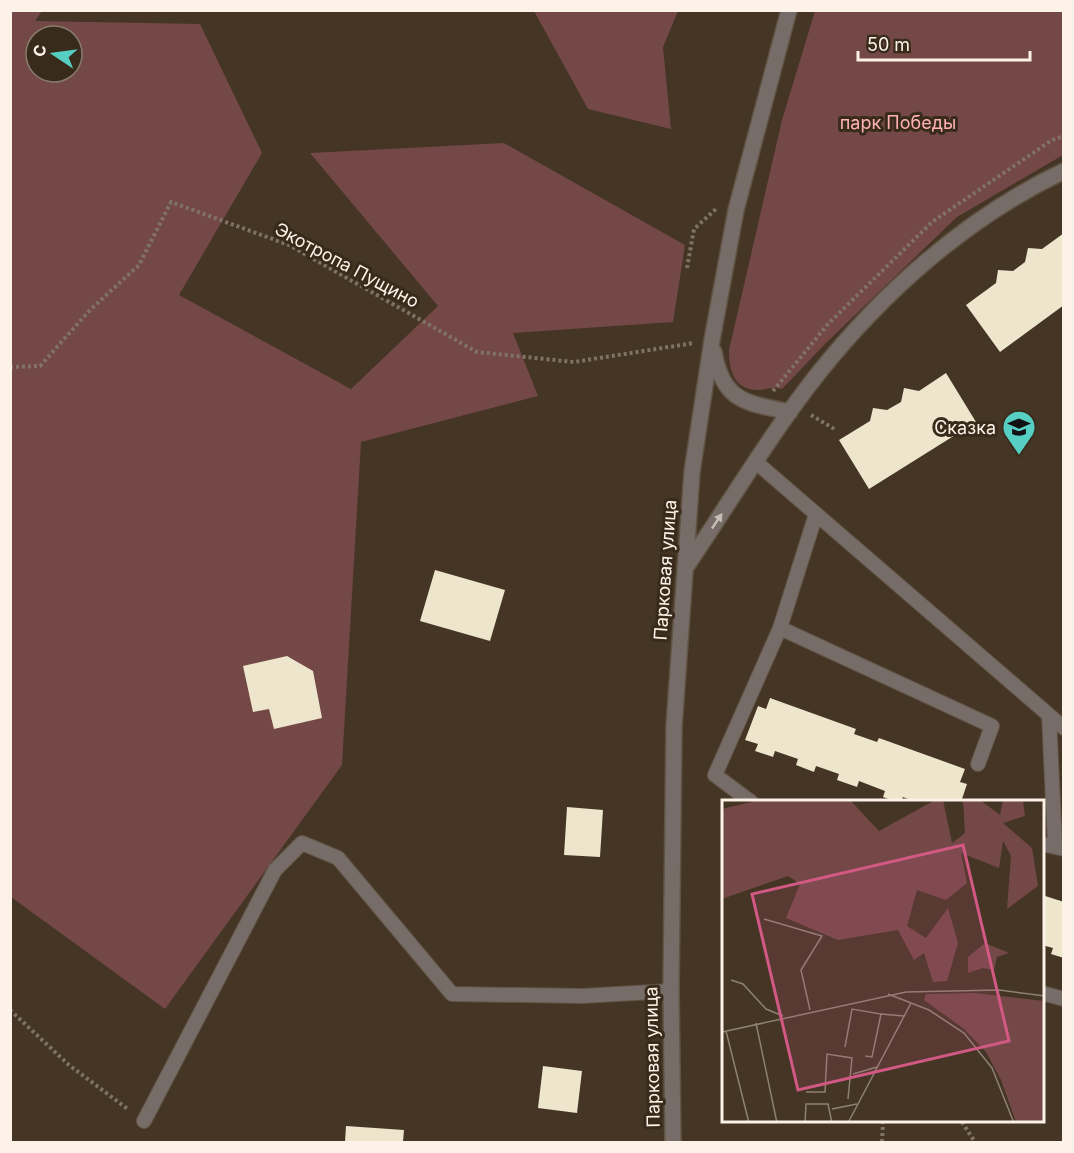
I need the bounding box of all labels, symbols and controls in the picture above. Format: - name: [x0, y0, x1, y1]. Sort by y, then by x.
- north arrow: [24, 24, 84, 84]
- scale bar: [858, 24, 1030, 62]
- text: 50 m: [867, 34, 910, 55]
- text: С: [28, 42, 50, 59]
- park label: парк Победы: [840, 112, 956, 133]
- street label: Экотропа Пущино: [271, 218, 423, 312]
- school or university icon: Сказка: [1001, 409, 1037, 456]
- place label: Сказка: [934, 417, 996, 438]
- street label: Парковая улица: [650, 499, 680, 641]
- one-way arrow: [711, 513, 722, 529]
- inset map: [722, 800, 1044, 1123]
- street label: Парковая улица: [640, 986, 664, 1128]

